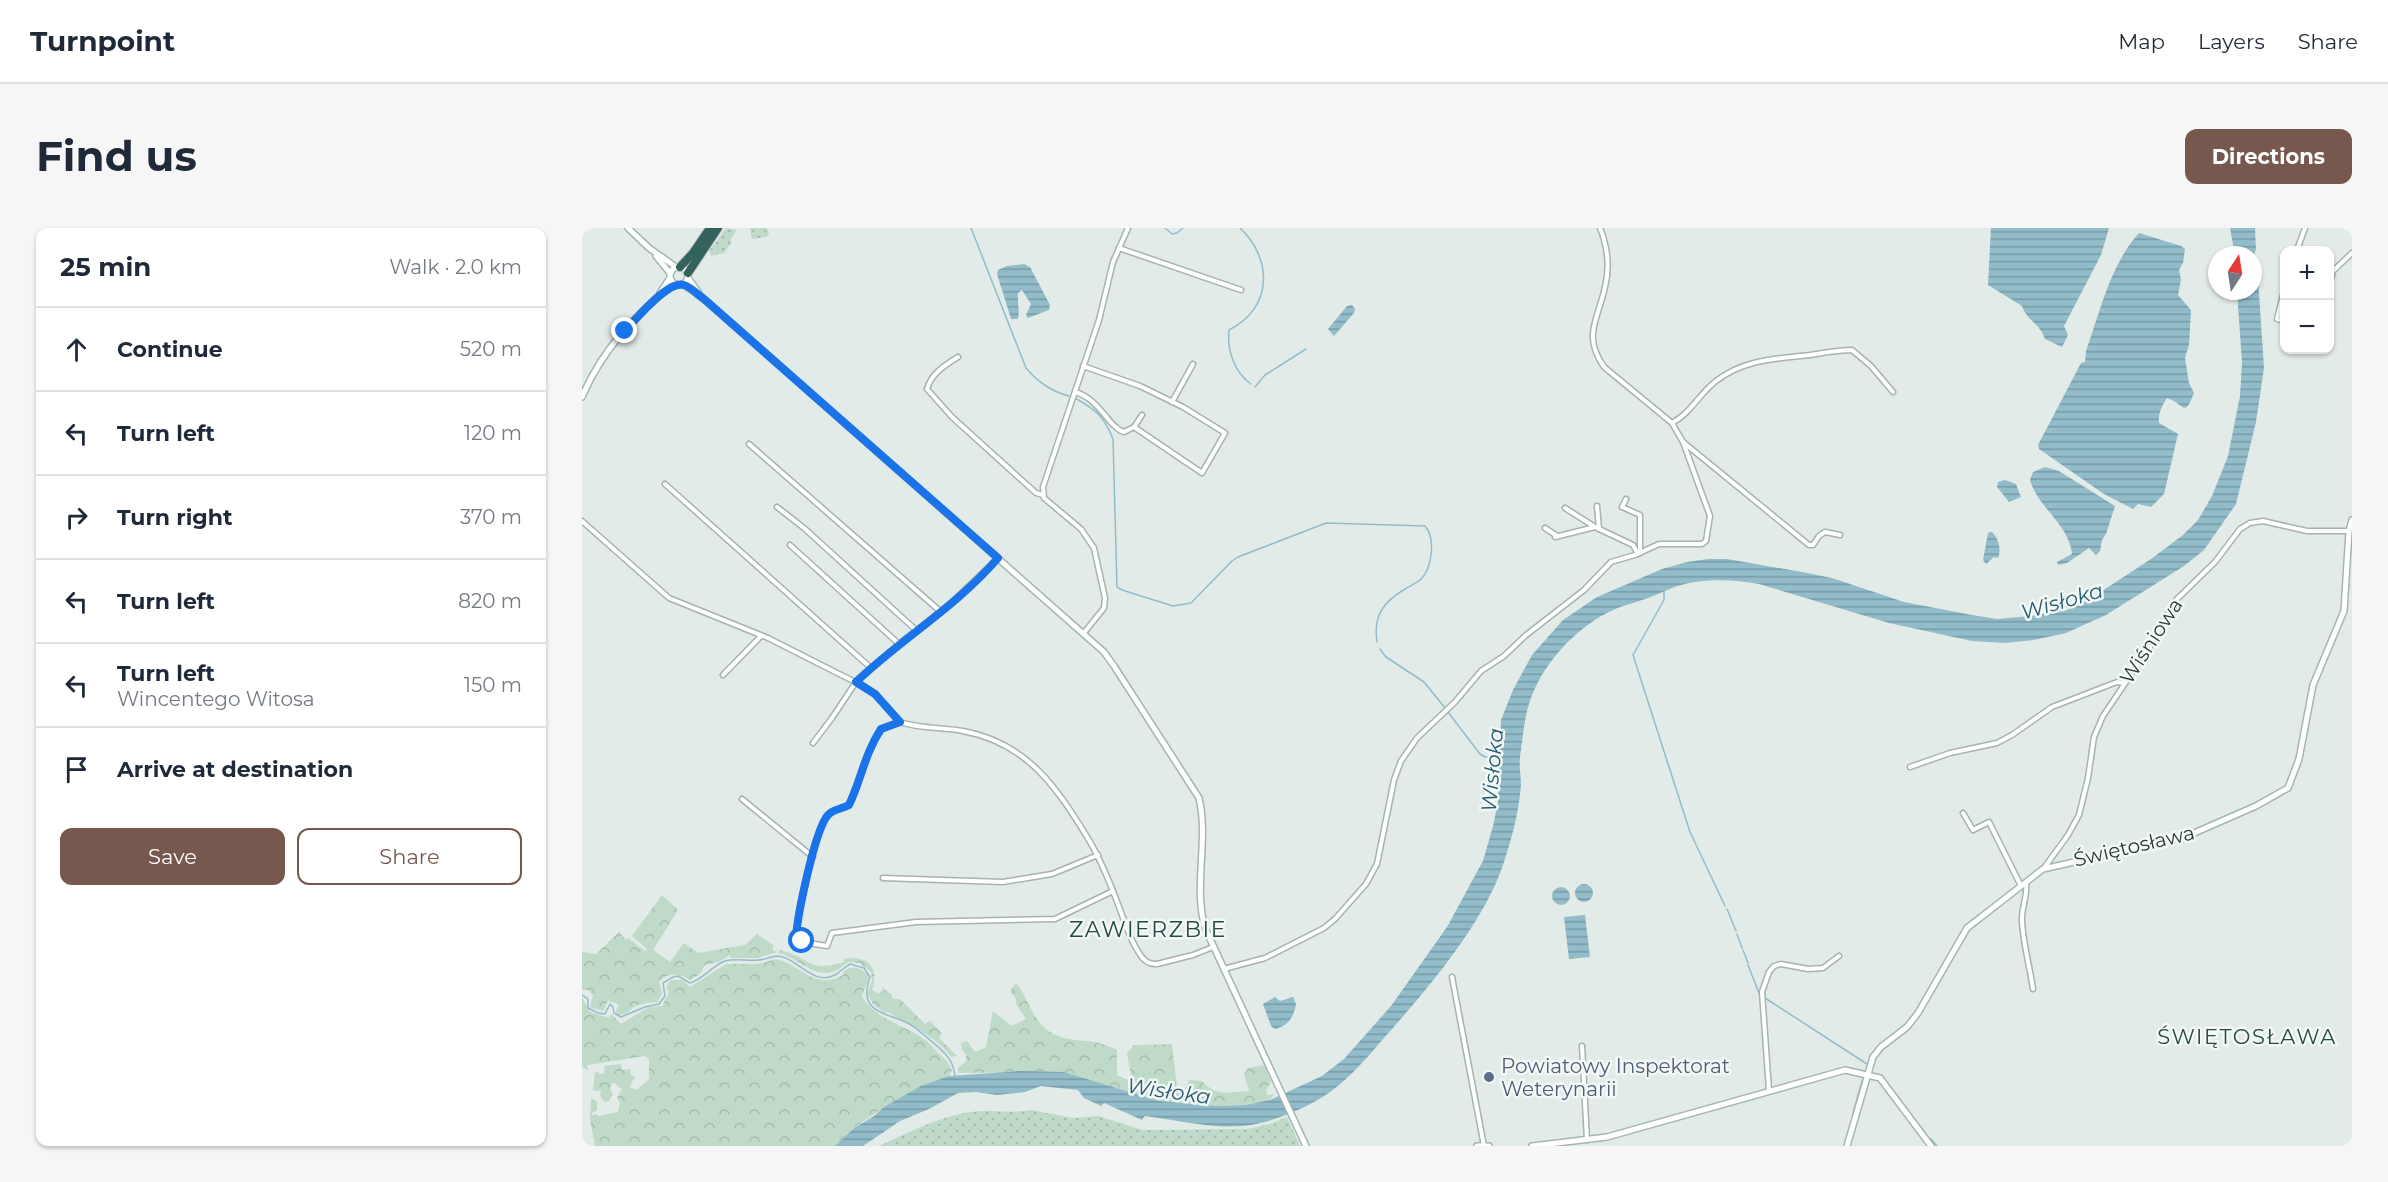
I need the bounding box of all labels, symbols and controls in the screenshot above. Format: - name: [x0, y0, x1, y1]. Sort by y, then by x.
- text: Turnpoint: [30, 24, 175, 58]
- text: Map: [2118, 29, 2165, 54]
- text: Layers: [2198, 29, 2265, 54]
- text: Share: [2298, 29, 2358, 54]
- button: Directions: [2185, 129, 2352, 184]
- text: Find us: [36, 130, 197, 182]
- north arrow: [2208, 246, 2262, 300]
- map controls: [2280, 246, 2334, 354]
- button: +: [2280, 246, 2334, 300]
- text: 25 min: [60, 251, 151, 283]
- text: Walk · 2.0 km: [389, 255, 522, 279]
- button: −: [2280, 300, 2334, 354]
- route end: [611, 317, 637, 343]
- icon: ahead: [60, 333, 93, 366]
- text: Continue: [117, 336, 223, 363]
- text: 520 m: [460, 337, 522, 361]
- icon: left: [60, 417, 93, 450]
- text: Turn left: [117, 420, 215, 447]
- text: 120 m: [464, 421, 522, 445]
- icon: right: [60, 501, 93, 534]
- text: Turn right: [117, 504, 232, 531]
- text: 370 m: [460, 505, 522, 529]
- water label: Wisłoka: [2018, 577, 2106, 625]
- icon: left: [60, 585, 93, 618]
- text: Turn left: [117, 588, 215, 615]
- text: 820 m: [458, 589, 522, 613]
- street label: Wiśniowa: [2114, 594, 2188, 688]
- text: Turn left: [117, 660, 215, 687]
- icon: left: [60, 669, 93, 702]
- text: 150 m: [464, 673, 522, 697]
- text: Wincentego Witosa: [117, 687, 315, 711]
- water label: Wisłoka: [1476, 727, 1508, 813]
- icon: arrive: [60, 753, 93, 786]
- text: Arrive at destination: [117, 756, 353, 783]
- street label: Świętosława: [2071, 820, 2197, 872]
- button: Save: [60, 828, 285, 885]
- button: Share: [297, 828, 522, 885]
- district label: ZAWIERZBIE: [1069, 916, 1227, 943]
- route start: [788, 927, 814, 953]
- district label: ŚWIĘTOSŁAWA: [2157, 1024, 2337, 1049]
- place label: Powiatowy Inspektorat Weterynarii: [1501, 1054, 1730, 1101]
- marker: Powiatowy Inspektorat Weterynarii: [1482, 1070, 1496, 1084]
- water label: Wisłoka: [1126, 1073, 1212, 1109]

